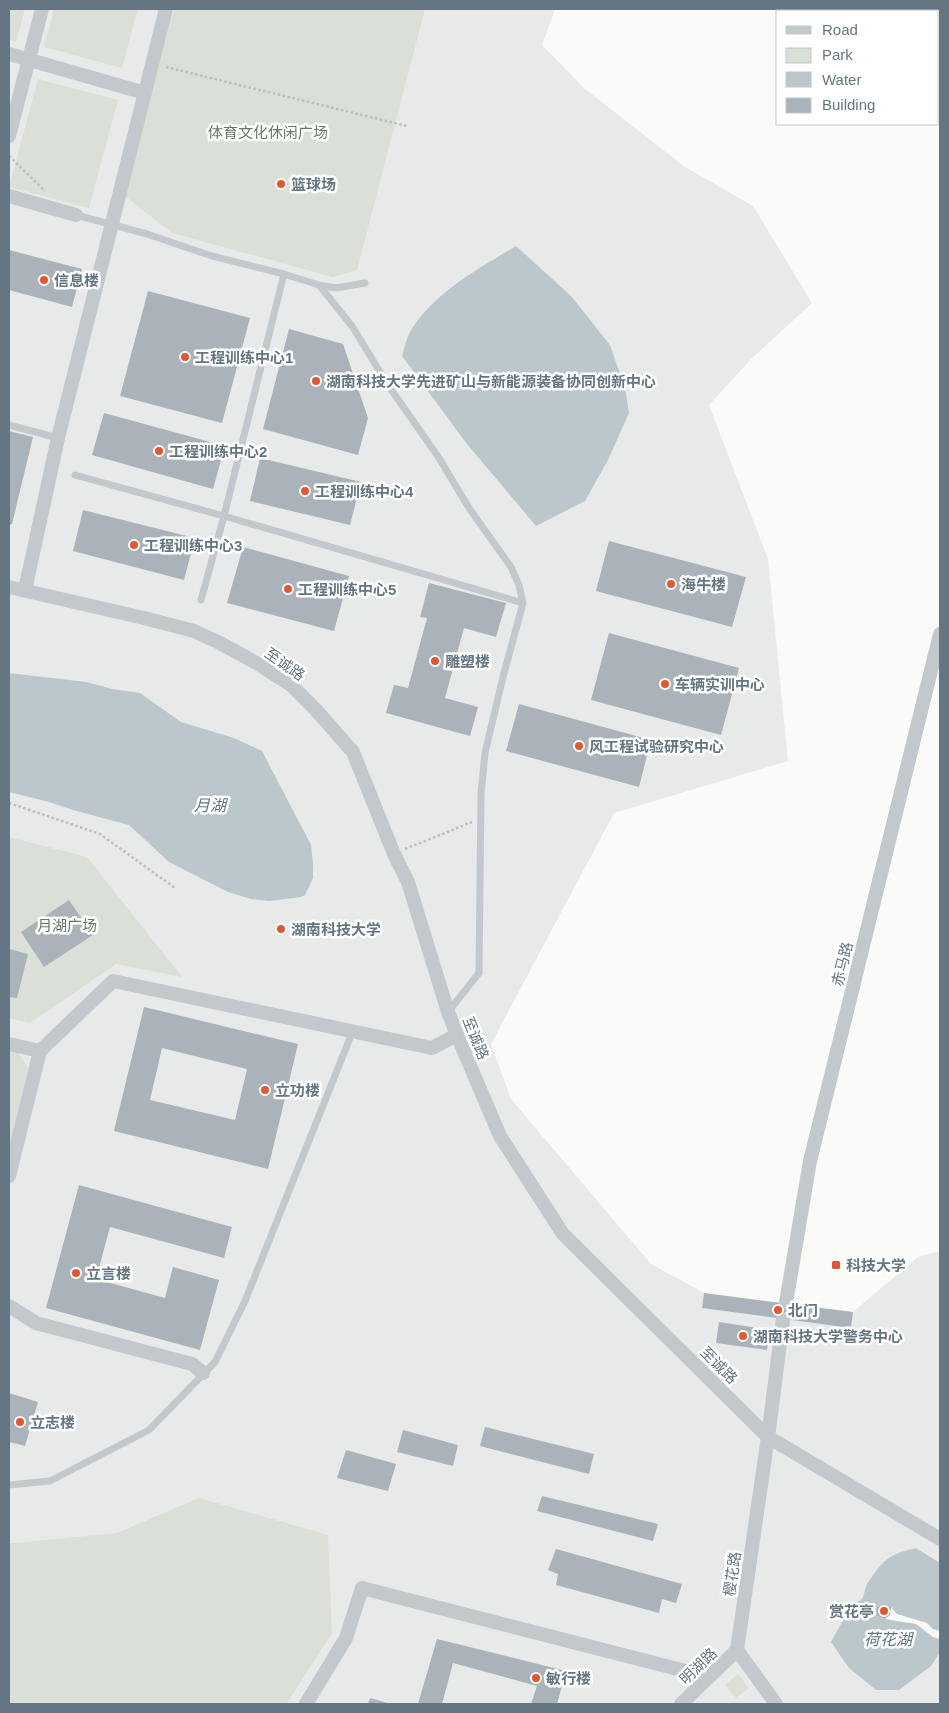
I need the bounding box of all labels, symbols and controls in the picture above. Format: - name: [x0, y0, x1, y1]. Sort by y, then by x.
- legend: [776, 10, 939, 125]
- text: Road: [822, 21, 858, 38]
- text: Park: [822, 46, 853, 63]
- text: Water: [822, 71, 861, 88]
- text: Building: [822, 96, 875, 113]
- park label: 体育文化休闲广场: [208, 124, 328, 141]
- place label: 篮球场: [291, 176, 336, 193]
- marker: 篮球场: [275, 178, 287, 190]
- place label: 信息楼: [54, 272, 99, 289]
- marker: 信息楼: [38, 274, 50, 286]
- place label: 工程训练中心1: [195, 349, 293, 366]
- marker: 工程训练中心1: [179, 351, 191, 363]
- place label: 湖南科技大学先进矿山与新能源装备协同创新中心: [326, 373, 656, 390]
- marker: 湖南科技大学先进矿山与新能源装备协同创新中心: [310, 375, 322, 387]
- place label: 工程训练中心2: [169, 443, 267, 460]
- marker: 工程训练中心2: [153, 445, 165, 457]
- place label: 工程训练中心4: [315, 483, 414, 500]
- marker: 工程训练中心4: [299, 485, 311, 497]
- place label: 工程训练中心3: [144, 537, 242, 554]
- marker: 工程训练中心3: [128, 539, 140, 551]
- place label: 海牛楼: [681, 576, 726, 593]
- marker: 海牛楼: [665, 578, 677, 590]
- place label: 工程训练中心5: [298, 581, 396, 598]
- marker: 工程训练中心5: [282, 583, 294, 595]
- street label: 至诚路: [262, 644, 308, 684]
- place label: 雕塑楼: [445, 653, 490, 670]
- marker: 雕塑楼: [429, 655, 441, 667]
- place label: 车辆实训中心: [675, 676, 765, 693]
- marker: 车辆实训中心: [659, 678, 671, 690]
- place label: 风工程试验研究中心: [589, 738, 724, 755]
- marker: 风工程试验研究中心: [573, 740, 585, 752]
- water label: 月湖: [194, 797, 229, 814]
- park label: 月湖广场: [37, 917, 97, 934]
- place label: 湖南科技大学: [291, 921, 381, 938]
- marker: 湖南科技大学: [275, 923, 287, 935]
- street label: 赤马路: [828, 940, 856, 988]
- street label: 至诚路: [460, 1014, 492, 1062]
- place label: 立功楼: [275, 1082, 320, 1099]
- marker: 立功楼: [259, 1084, 271, 1096]
- place label: 科技大学: [846, 1257, 906, 1274]
- marker: 科技大学: [830, 1259, 842, 1271]
- place label: 立言楼: [86, 1265, 131, 1282]
- marker: 立言楼: [70, 1267, 82, 1279]
- place label: 北门: [788, 1302, 818, 1319]
- marker: 北门: [772, 1304, 784, 1316]
- place label: 湖南科技大学警务中心: [753, 1328, 903, 1345]
- marker: 湖南科技大学警务中心: [737, 1330, 749, 1342]
- street label: 至诚路: [697, 1343, 741, 1387]
- place label: 立志楼: [30, 1414, 75, 1431]
- marker: 立志楼: [14, 1416, 26, 1428]
- street label: 樱花路: [720, 1551, 744, 1597]
- place label: 赏花亭: [829, 1603, 874, 1620]
- marker: 赏花亭: [878, 1605, 890, 1617]
- water label: 荷花湖: [864, 1631, 915, 1648]
- street label: 明湖路: [676, 1644, 720, 1688]
- place label: 敏行楼: [546, 1670, 591, 1687]
- marker: 敏行楼: [530, 1672, 542, 1684]

